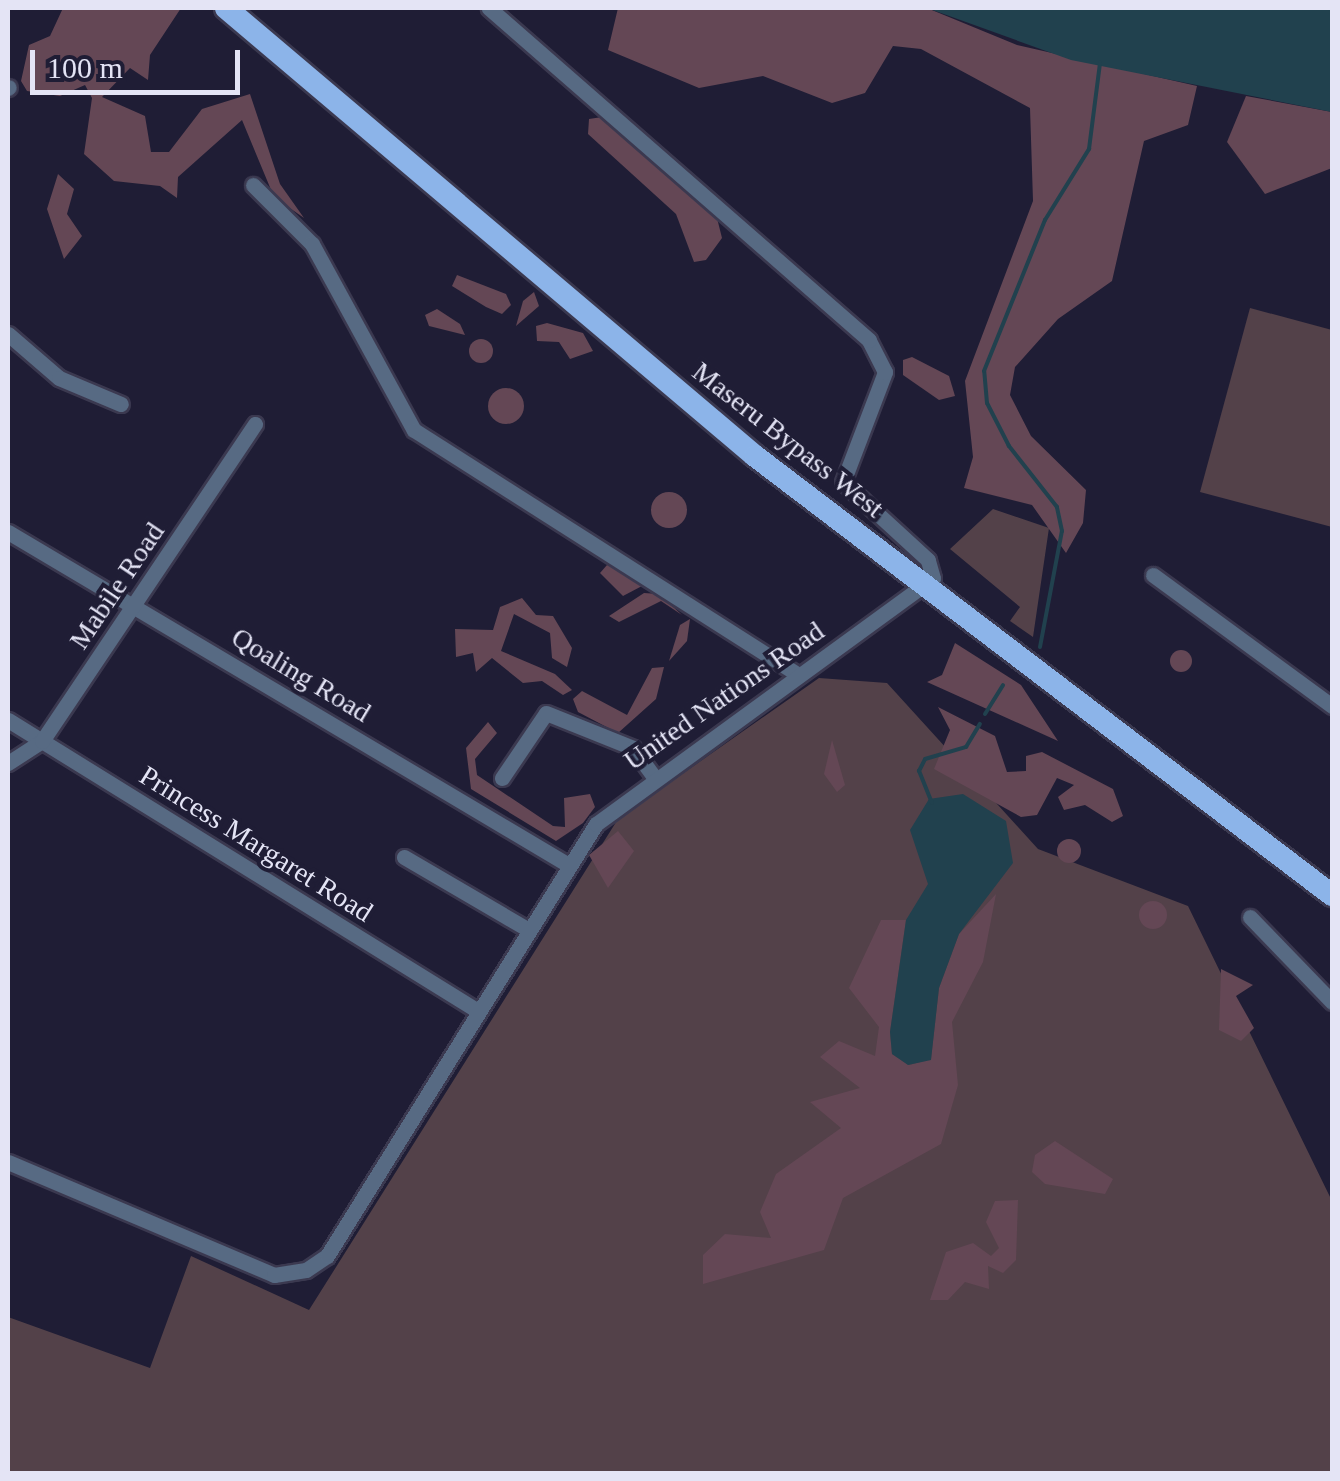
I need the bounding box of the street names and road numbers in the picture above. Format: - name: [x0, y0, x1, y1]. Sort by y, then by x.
- street label: Maseru Bypass West: [685, 355, 891, 525]
- street label: Mabile Road: [62, 516, 172, 656]
- street label: United Nations Road: [618, 614, 830, 778]
- street label: Qoaling Road: [225, 620, 377, 730]
- street label: Princess Margaret Road: [133, 759, 379, 929]

